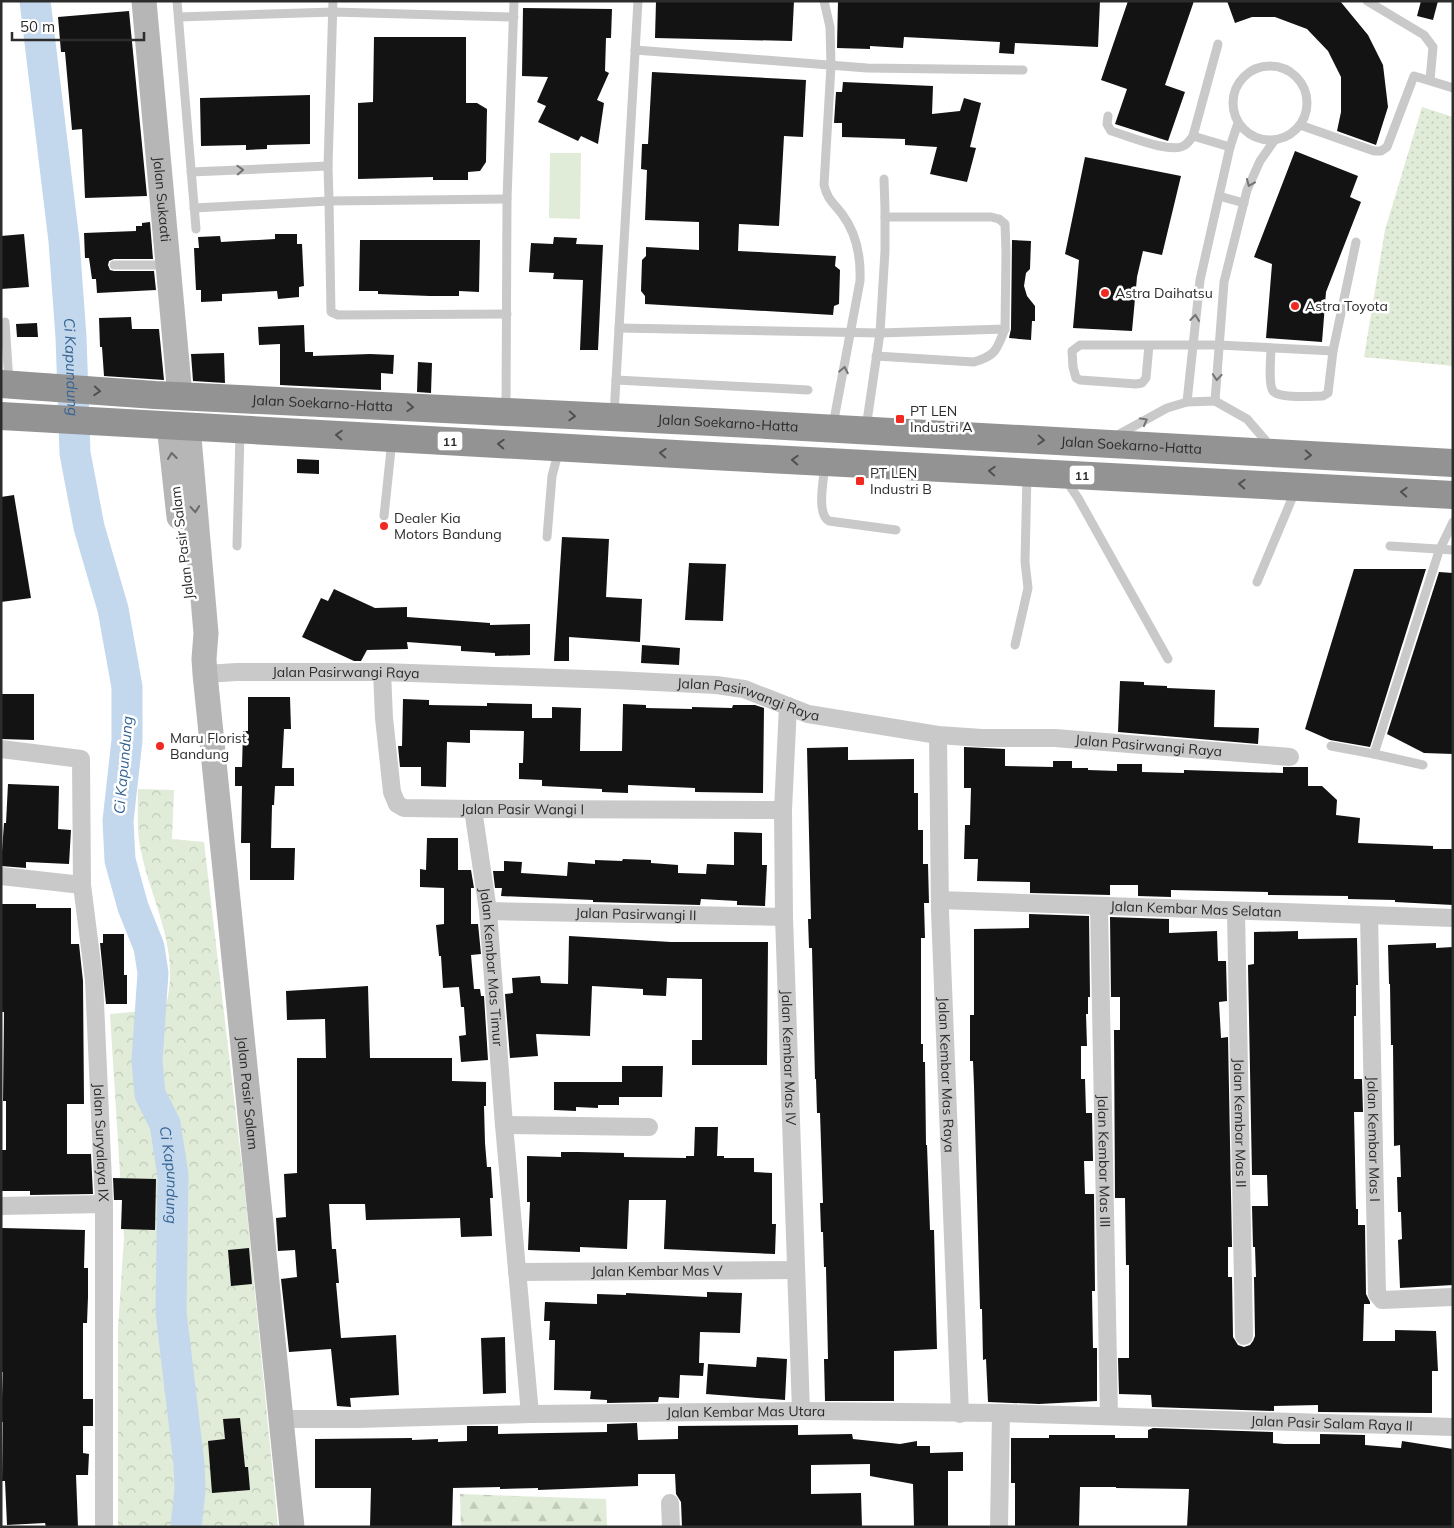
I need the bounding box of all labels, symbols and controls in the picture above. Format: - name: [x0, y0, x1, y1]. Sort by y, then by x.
- scale bar: [12, 10, 145, 42]
- text: 50 m: [20, 17, 55, 36]
- street label: Jalan Sukaati: [149, 156, 175, 243]
- one-way arrow: [236, 165, 244, 175]
- one-way arrow: [1246, 178, 1257, 187]
- place label: Astra Daihatsu: [1115, 284, 1213, 302]
- marker: Astra Daihatsu: [1099, 287, 1111, 299]
- place label: Astra Toyota: [1305, 297, 1388, 315]
- marker: Astra Toyota: [1289, 300, 1301, 312]
- one-way arrow: [1189, 314, 1200, 322]
- water label: Ci Kapundung: [60, 317, 83, 416]
- one-way arrow: [838, 365, 848, 374]
- one-way arrow: [1211, 373, 1222, 381]
- one-way arrow: [93, 385, 101, 396]
- street label: Jalan Soekarno-Hatta: [251, 391, 393, 416]
- one-way arrow: [406, 402, 414, 413]
- place label: PT LEN Industri A: [910, 402, 973, 436]
- one-way arrow: [569, 410, 577, 421]
- street label: Jalan Soekarno-Hatta: [657, 410, 799, 436]
- marker: PT LEN Industri A: [894, 413, 906, 425]
- one-way arrow: [1138, 417, 1147, 427]
- one-way arrow: [335, 429, 343, 440]
- road number: 11: [438, 432, 462, 451]
- street label: Jalan Soekarno-Hatta: [1060, 432, 1202, 458]
- one-way arrow: [1037, 435, 1045, 446]
- one-way arrow: [497, 438, 505, 449]
- one-way arrow: [659, 448, 667, 459]
- one-way arrow: [1305, 450, 1313, 461]
- one-way arrow: [167, 451, 178, 459]
- one-way arrow: [791, 455, 799, 466]
- place label: PT LEN Industri B: [870, 464, 932, 498]
- one-way arrow: [988, 465, 996, 476]
- road number: 11: [1070, 466, 1094, 484]
- marker: PT LEN Industri B: [854, 475, 866, 487]
- one-way arrow: [1238, 478, 1246, 489]
- street label: Jalan Pasir Salam: [166, 485, 198, 601]
- one-way arrow: [1400, 487, 1408, 498]
- one-way arrow: [189, 506, 200, 514]
- place label: Dealer Kia Motors Bandung: [394, 509, 502, 543]
- marker: Dealer Kia Motors Bandung: [378, 520, 390, 532]
- street label: Jalan Pasirwangi Raya: [272, 663, 420, 682]
- street label: Jalan Pasirwangi Raya: [677, 674, 821, 725]
- water label: Ci Kapundung: [109, 715, 137, 815]
- place label: Maru Florist Bandung: [170, 729, 247, 763]
- street label: Jalan Pasirwangi Raya: [1074, 731, 1223, 760]
- marker: Maru Florist Bandung: [154, 740, 166, 752]
- street label: Jalan Pasir Wangi I: [461, 800, 584, 818]
- street label: Jalan Kembar Mas Timur: [476, 886, 507, 1048]
- street label: Jalan Kembar Mas Selatan: [1110, 897, 1282, 921]
- street label: Jalan Pasirwangi II: [575, 904, 697, 924]
- street label: Jalan Kembar Mas IV: [778, 990, 800, 1126]
- street label: Jalan Kembar Mas Raya: [934, 997, 959, 1153]
- street label: Jalan Pasir Salam: [233, 1035, 262, 1151]
- street label: Jalan Kembar Mas II: [1230, 1058, 1250, 1188]
- street label: Jalan Kembar Mas I: [1363, 1076, 1384, 1202]
- street label: Jalan Suryalaya IX: [90, 1083, 113, 1202]
- street label: Jalan Kembar Mas III: [1094, 1094, 1114, 1228]
- water label: Ci Kapundung: [156, 1125, 183, 1224]
- street label: Jalan Kembar Mas V: [591, 1262, 723, 1280]
- street label: Jalan Kembar Mas Utara: [666, 1402, 825, 1421]
- street label: Jalan Pasir Salam Raya II: [1250, 1412, 1413, 1435]

